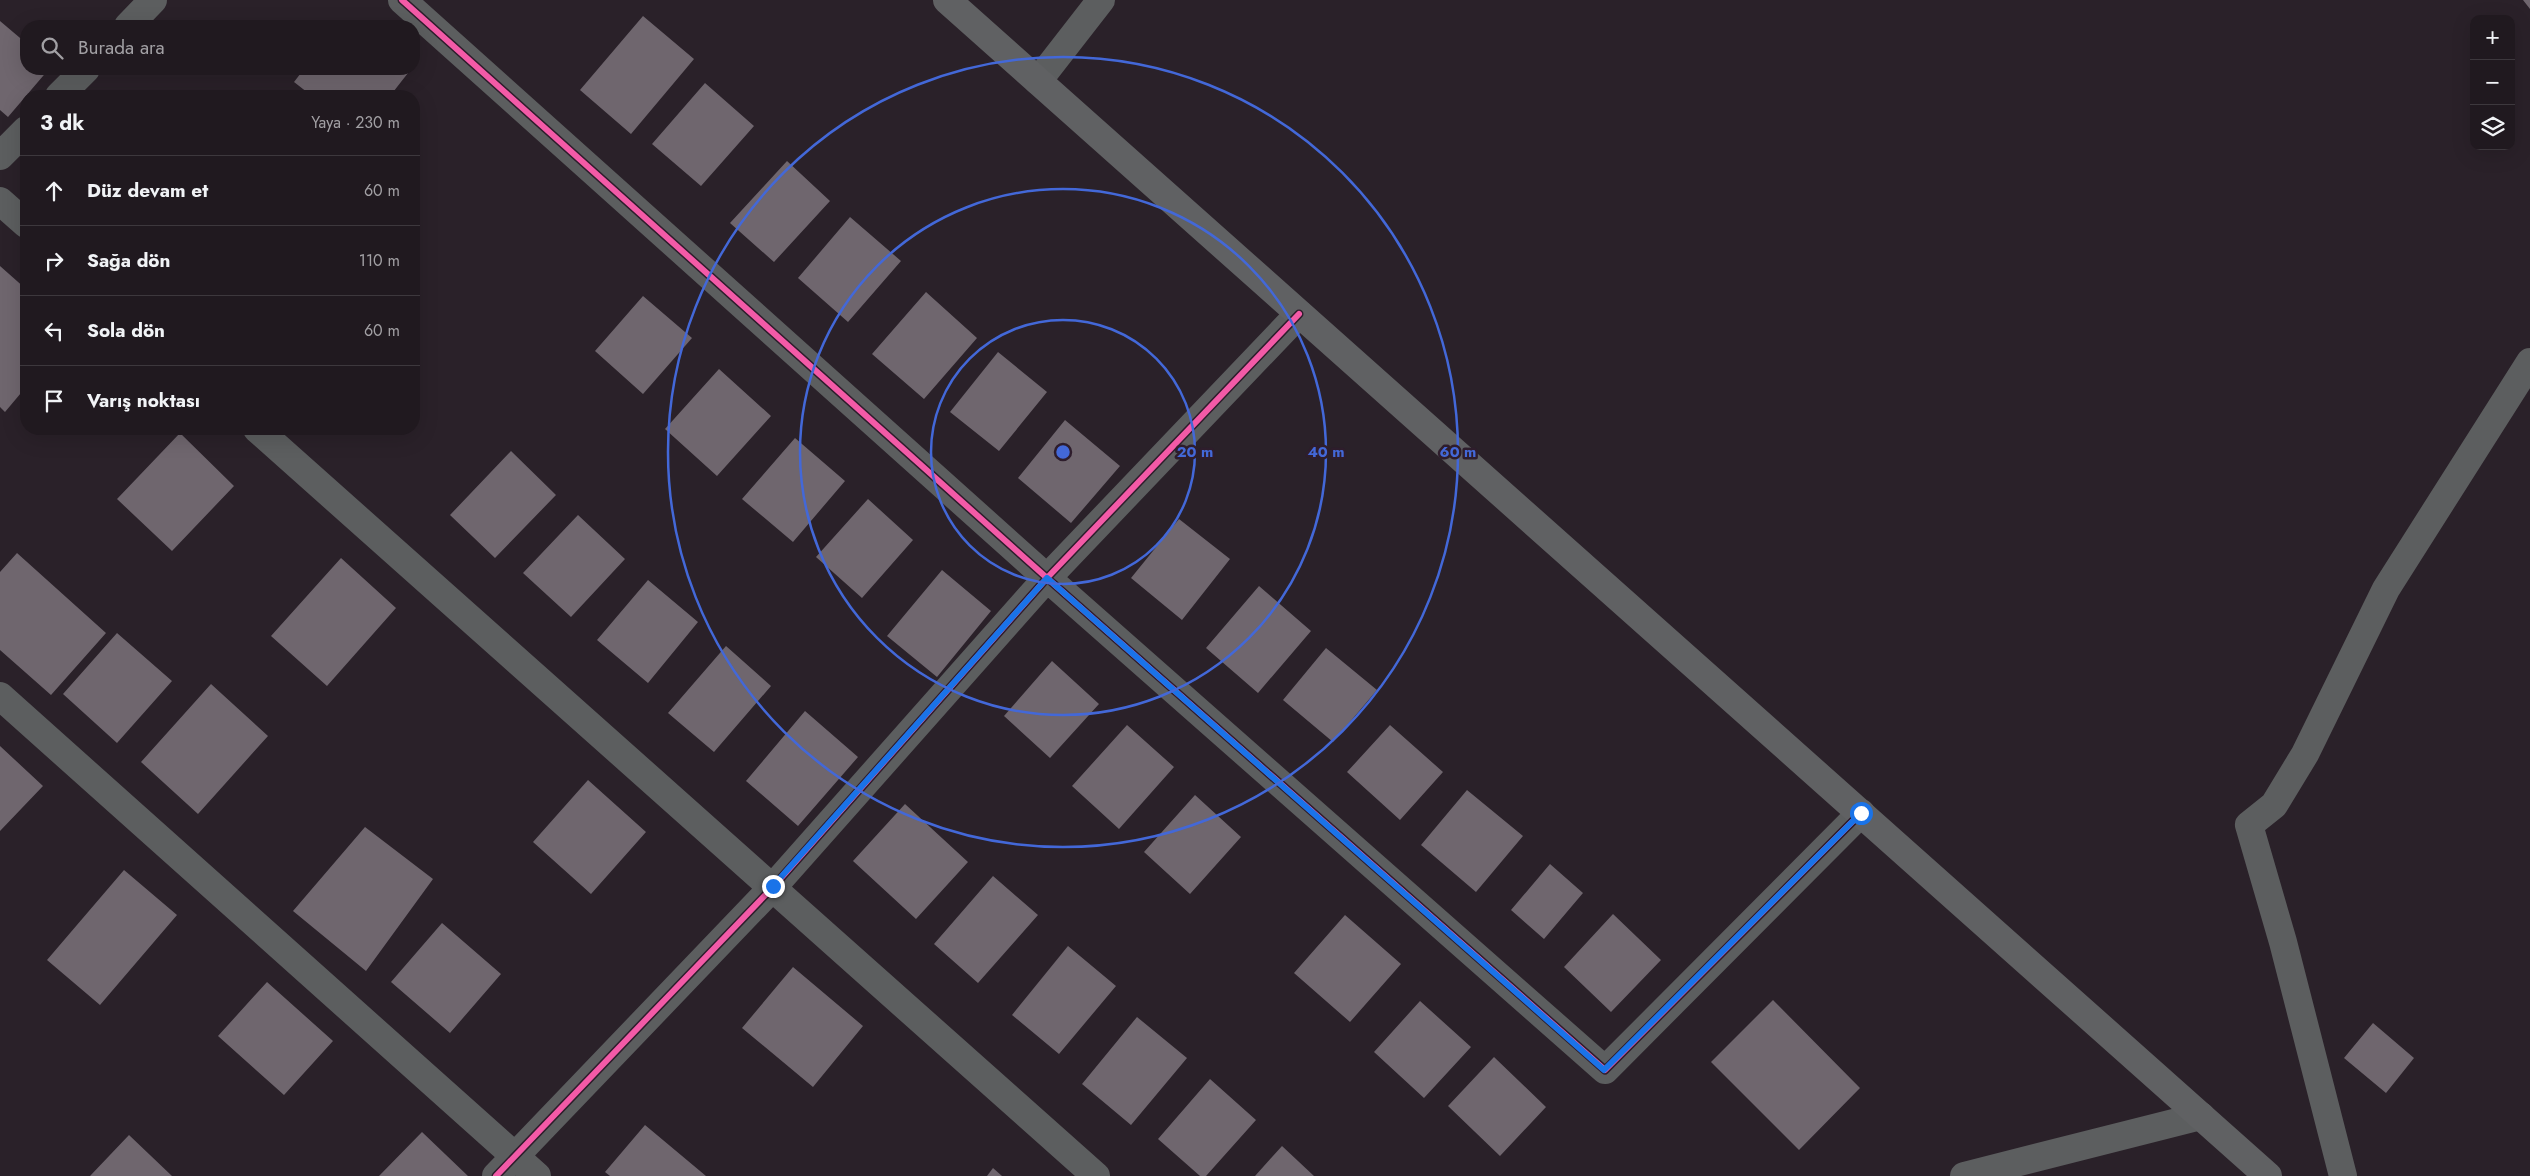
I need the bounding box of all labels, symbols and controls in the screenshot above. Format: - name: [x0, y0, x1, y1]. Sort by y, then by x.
- map controls: [2470, 15, 2515, 150]
- button: +: [2470, 15, 2515, 60]
- search box: [20, 20, 420, 75]
- icon: search: [38, 34, 66, 62]
- text: Burada ara: [78, 34, 165, 61]
- button: −: [2470, 60, 2515, 105]
- button: layers: [2470, 105, 2515, 150]
- text: 3 dk: [40, 108, 84, 138]
- text: Yaya · 230 m: [311, 111, 400, 134]
- icon: ahead: [40, 177, 68, 205]
- text: Düz devam et: [87, 177, 208, 204]
- text: 60 m: [364, 179, 400, 202]
- icon: right: [40, 247, 68, 275]
- text: Sağa dön: [87, 247, 171, 274]
- text: 110 m: [359, 249, 400, 272]
- icon: left: [40, 317, 68, 345]
- text: Sola dön: [87, 317, 165, 344]
- text: 60 m: [364, 319, 400, 342]
- icon: arrive: [40, 387, 68, 415]
- text: Varış noktası: [87, 387, 200, 414]
- text: 20 m: [1177, 441, 1213, 463]
- text: 40 m: [1307, 441, 1345, 463]
- text: 60 m: [1440, 441, 1476, 463]
- centre of rings: [1054, 443, 1072, 461]
- route start: [1850, 802, 1873, 825]
- route end: [762, 875, 785, 898]

